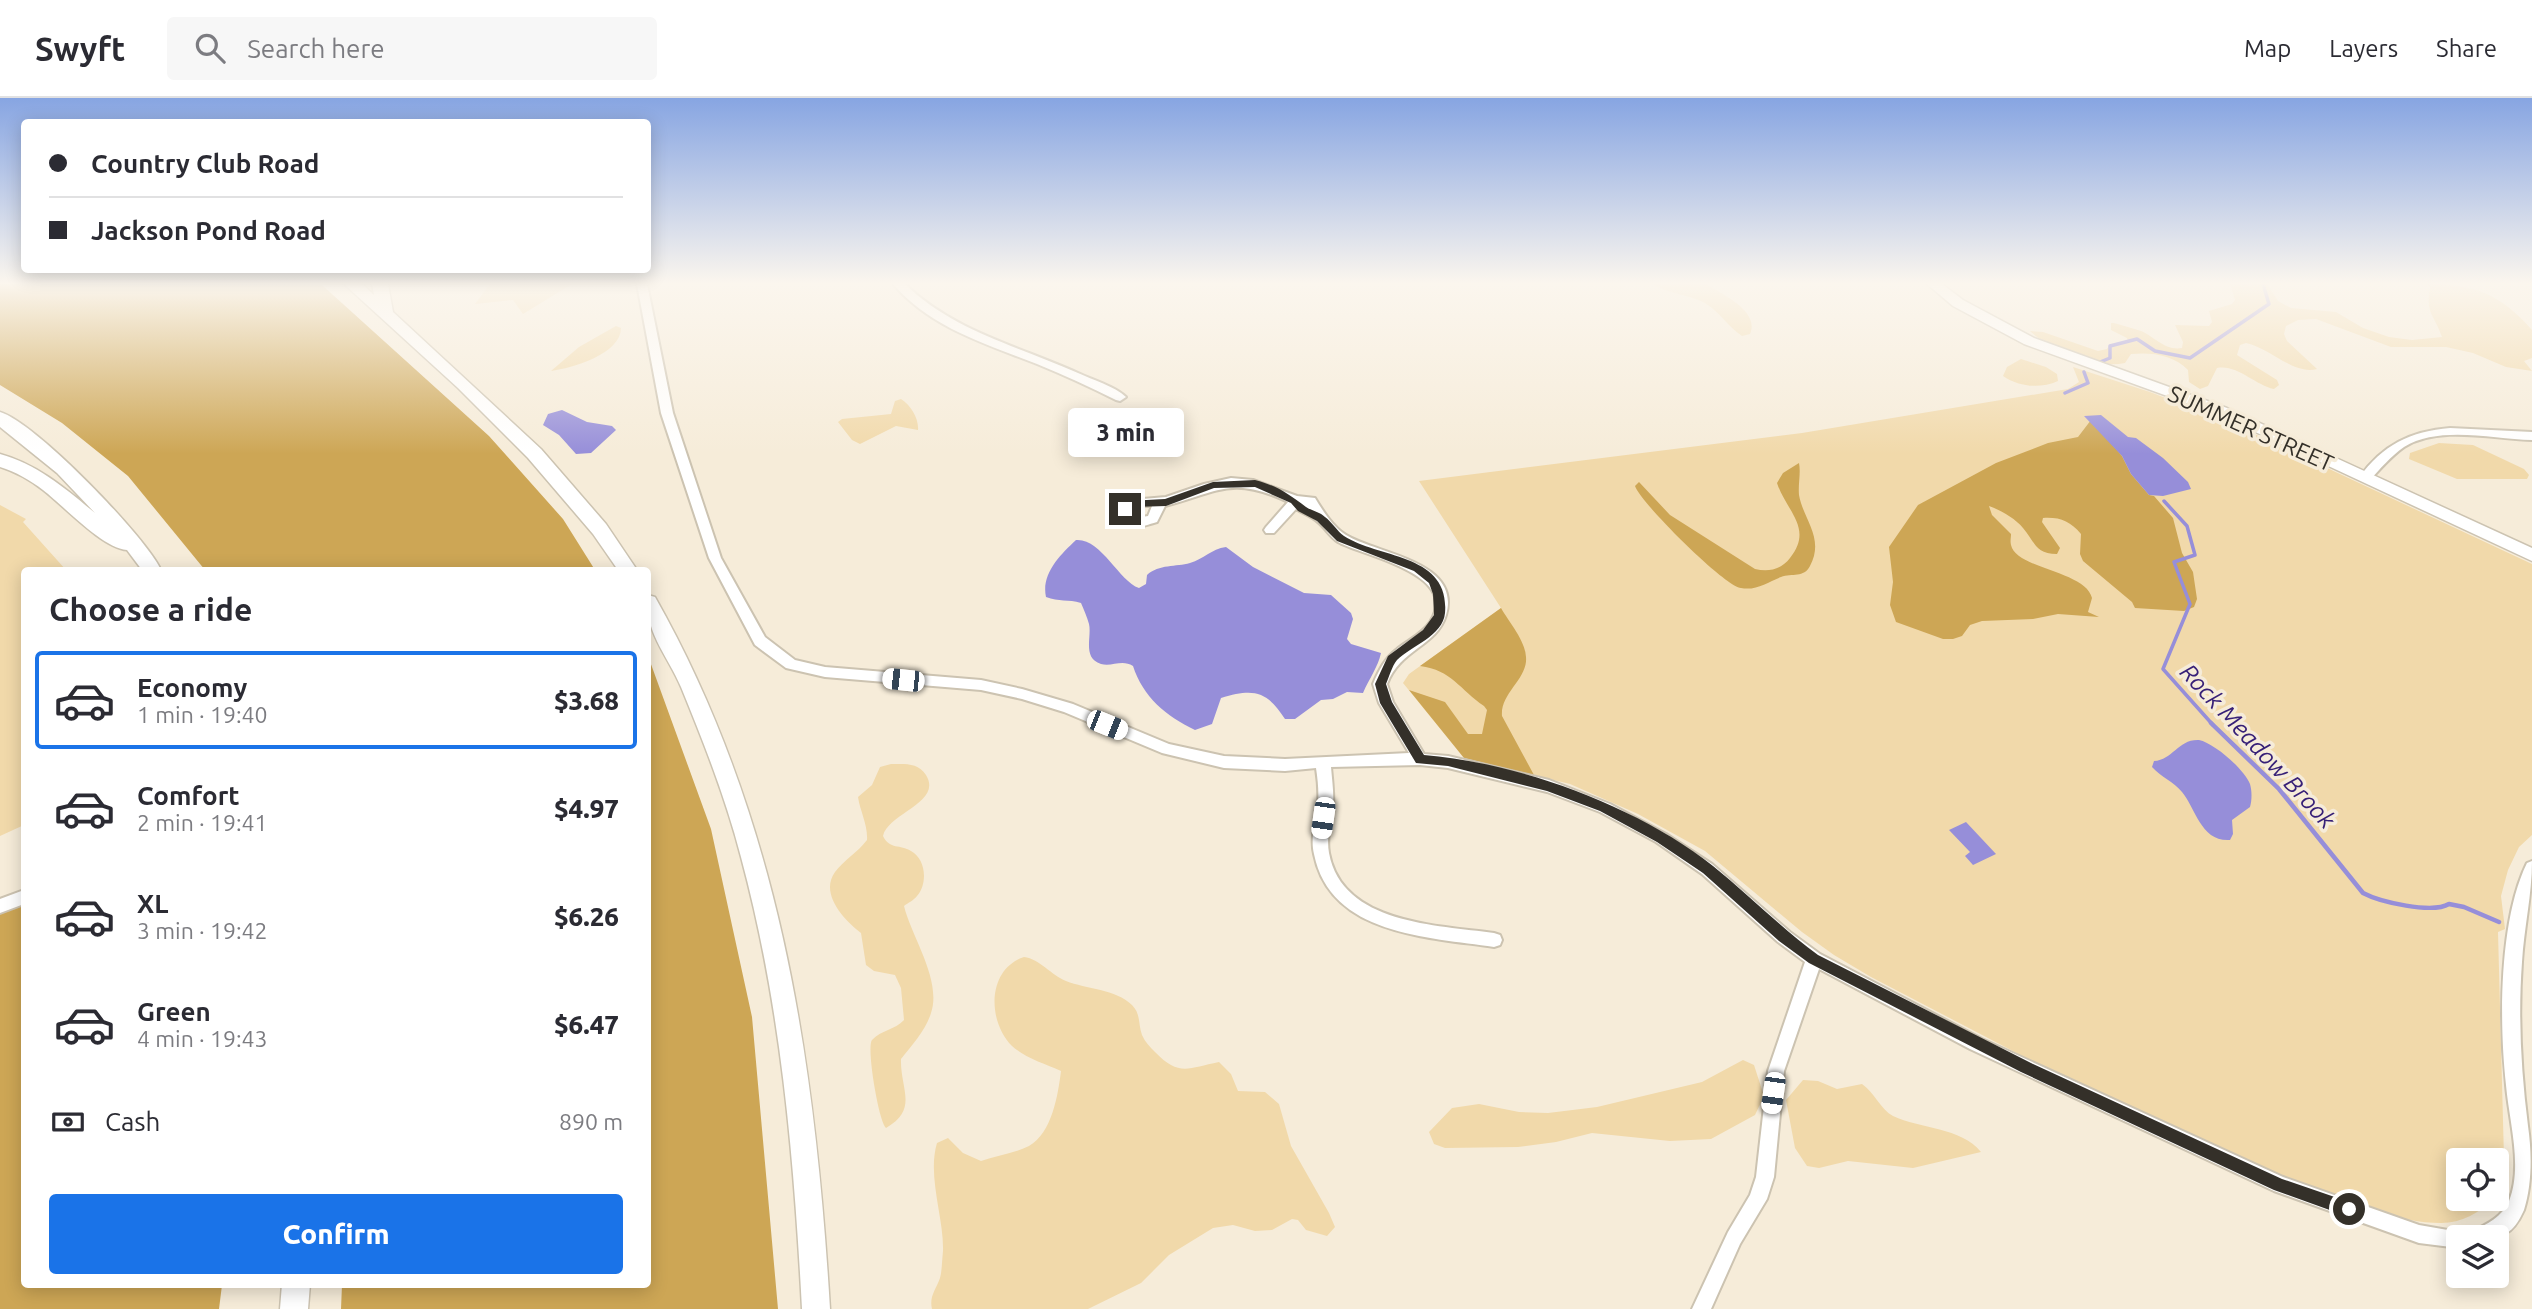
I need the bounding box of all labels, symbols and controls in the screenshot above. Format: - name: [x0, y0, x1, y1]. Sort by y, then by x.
- search box: [167, 17, 657, 80]
- icon: search: [191, 29, 229, 67]
- text: Swyft: [35, 30, 125, 67]
- text: Search here: [247, 34, 385, 63]
- text: Map: [2244, 35, 2291, 62]
- text: Layers: [2329, 35, 2398, 62]
- text: Share: [2436, 35, 2497, 62]
- text: Country Club Road: [91, 149, 319, 178]
- text: Jackson Pond Road: [91, 216, 326, 245]
- street label: SUMMER STREET: [2165, 380, 2338, 476]
- callout: 3 min: [1067, 408, 1183, 456]
- text: 3 min: [1097, 420, 1155, 445]
- route end: [1109, 493, 1141, 525]
- text: Choose a ride: [49, 591, 252, 627]
- water label: Rock Meadow Brook: [2175, 658, 2342, 834]
- car: [882, 667, 925, 693]
- icon: car: [53, 669, 116, 732]
- text: Economy: [137, 673, 247, 702]
- text: $3.68: [554, 686, 619, 715]
- text: 1 min · 19:40: [137, 702, 268, 727]
- car: [1084, 707, 1131, 743]
- icon: car: [53, 777, 116, 840]
- text: Comfort: [137, 781, 240, 810]
- text: $4.97: [554, 794, 619, 823]
- car: [1310, 796, 1337, 840]
- text: 2 min · 19:41: [137, 810, 268, 835]
- icon: car: [53, 885, 116, 948]
- text: XL: [137, 889, 168, 918]
- text: $6.26: [554, 902, 619, 931]
- text: 3 min · 19:42: [137, 918, 268, 943]
- icon: car: [53, 993, 116, 1056]
- text: Green: [137, 997, 211, 1026]
- text: $6.47: [554, 1010, 619, 1039]
- text: 4 min · 19:43: [137, 1026, 268, 1051]
- car: [1760, 1071, 1787, 1115]
- icon: cash: [49, 1103, 87, 1141]
- text: Cash: [105, 1107, 160, 1136]
- text: 890 m: [559, 1109, 623, 1134]
- map controls: [2446, 1148, 2509, 1288]
- button: locate: [2446, 1148, 2509, 1211]
- route start: [2333, 1193, 2365, 1225]
- button: Confirm: [49, 1194, 623, 1274]
- button: layers: [2446, 1225, 2509, 1288]

